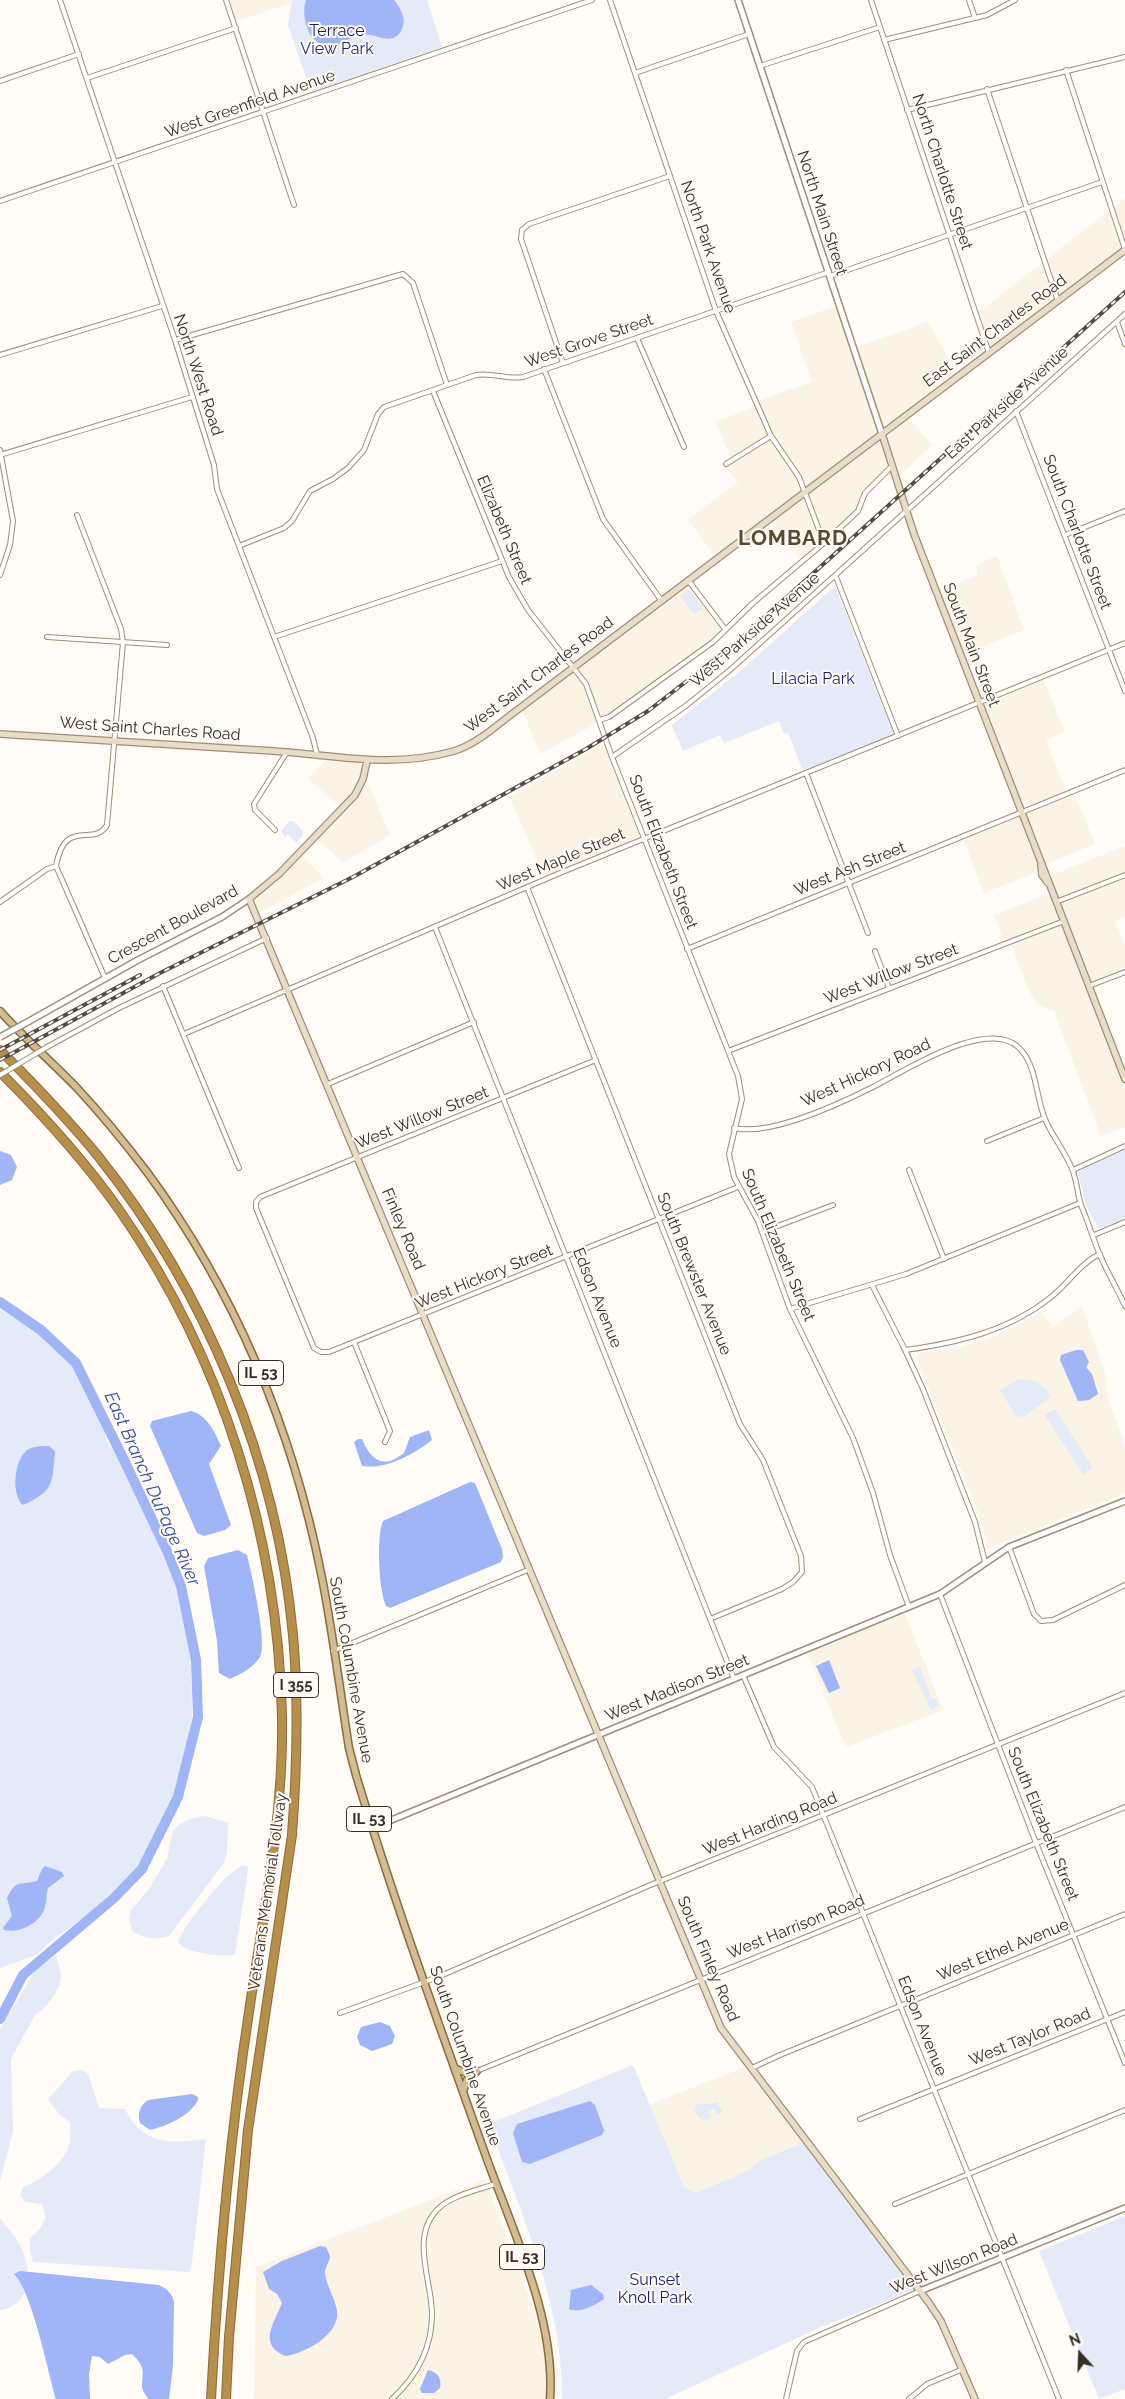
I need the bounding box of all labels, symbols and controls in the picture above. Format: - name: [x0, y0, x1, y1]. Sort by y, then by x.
- park label: Terrace View Park: [300, 21, 374, 59]
- street label: West Greenfield Avenue: [162, 66, 338, 142]
- street label: North Charlotte Street: [908, 92, 976, 252]
- street label: North Main Street: [793, 148, 851, 278]
- street label: North Park Avenue: [676, 178, 740, 316]
- street label: East Saint Charles Road: [919, 271, 1071, 391]
- street label: West Grove Street: [522, 310, 656, 372]
- street label: North West Road: [169, 312, 227, 438]
- street label: East Parkside Avenue: [941, 343, 1073, 463]
- street label: South Charlotte Street: [1039, 452, 1115, 612]
- street label: Elizabeth Street: [472, 473, 536, 587]
- district label: LOMBARD: [737, 526, 849, 552]
- street label: West Parkside Avenue: [686, 568, 824, 692]
- street label: South Main Street: [938, 580, 1004, 710]
- street label: West Saint Charles Road: [461, 613, 617, 737]
- park label: Lilacia Park: [771, 669, 855, 689]
- street label: West Saint Charles Road: [59, 713, 241, 745]
- street label: South Elizabeth Street: [625, 772, 701, 932]
- street label: West Maple Street: [494, 824, 628, 896]
- street label: West Ash Street: [792, 838, 908, 900]
- street label: Crescent Boulevard: [105, 881, 241, 969]
- street label: West Willow Street: [821, 940, 961, 1008]
- street label: West Hickory Road: [798, 1035, 934, 1111]
- street label: West Willow Street: [353, 1083, 491, 1153]
- street label: South Elizabeth Street: [737, 1166, 819, 1324]
- street label: Finley Road: [377, 1185, 429, 1273]
- street label: South Brewster Avenue: [653, 1190, 735, 1358]
- street label: West Hickory Street: [412, 1241, 556, 1313]
- street label: Edson Avenue: [568, 1245, 626, 1351]
- road number: IL 53: [238, 1360, 284, 1386]
- water label: East Branch DuPage River: [99, 1389, 205, 1589]
- street label: South Columbine Avenue: [325, 1575, 377, 1765]
- street label: West Madison Street: [602, 1650, 752, 1726]
- road number: I 355: [274, 1672, 318, 1698]
- street label: South Elizabeth Street: [1003, 1744, 1083, 1904]
- street label: West Harding Road: [700, 1788, 840, 1860]
- street label: Veterans Memorial Tollway: [245, 1792, 291, 1992]
- road number: IL 53: [346, 1806, 392, 1832]
- street label: West Harrison Road: [725, 1891, 867, 1963]
- street label: South Finley Road: [673, 1893, 743, 2025]
- street label: West Ethel Avenue: [934, 1915, 1072, 1985]
- street label: South Columbine Avenue: [425, 1964, 505, 2148]
- street label: Edson Avenue: [893, 1973, 951, 2079]
- street label: West Taylor Road: [966, 2004, 1094, 2070]
- street label: West Wilson Road: [887, 2230, 1021, 2298]
- road number: IL 53: [500, 2244, 544, 2270]
- park label: Sunset Knoll Park: [618, 2270, 692, 2308]
- north arrow: [1055, 2329, 1105, 2379]
- text: N: [1067, 2331, 1083, 2349]

